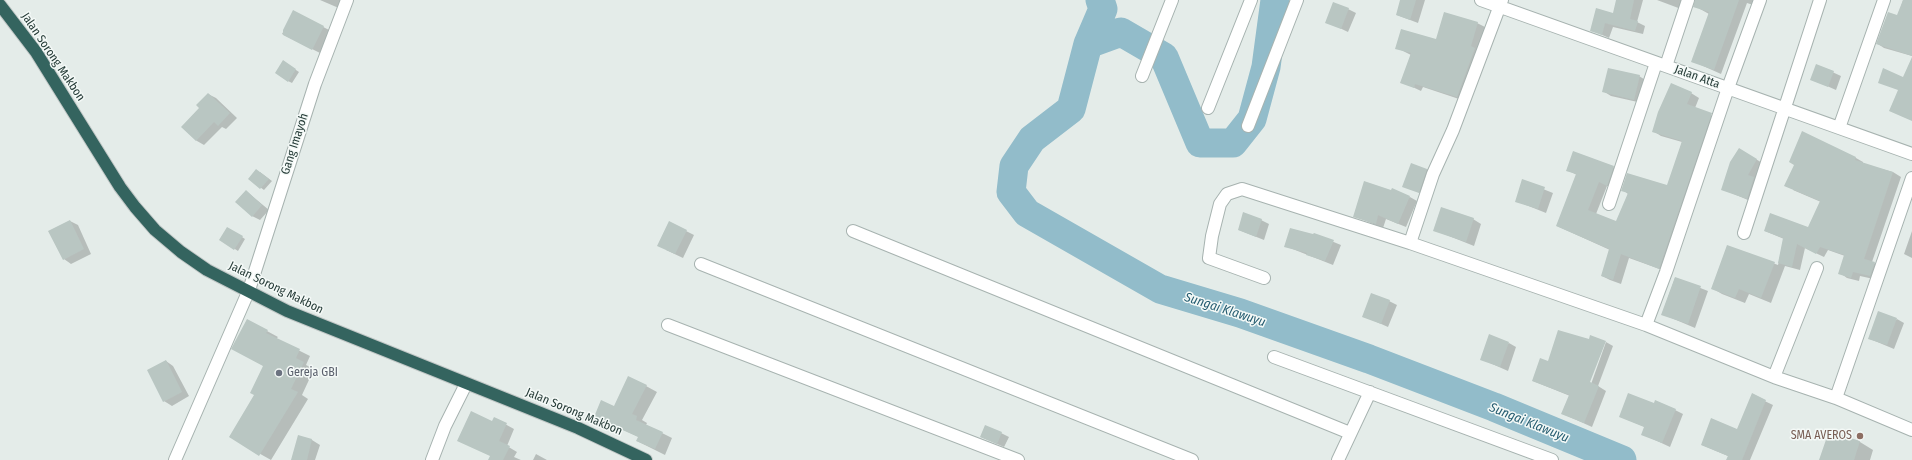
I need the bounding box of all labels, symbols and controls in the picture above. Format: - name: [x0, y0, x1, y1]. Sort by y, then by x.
- street label: Jalan Sorong Makbon: [18, 10, 88, 104]
- street label: Jalan Atta: [1672, 62, 1722, 92]
- street label: Gang Imayoh: [278, 112, 312, 176]
- street label: Jalan Sorong Makbon: [226, 259, 326, 317]
- water label: Sungai Klawuyu: [1182, 290, 1268, 330]
- place label: Gereja GBI: [287, 366, 338, 380]
- marker: Gereja GBI: [274, 368, 284, 378]
- street label: Jalan Sorong Makbon: [524, 385, 624, 439]
- water label: Sungai Klawuyu: [1487, 400, 1571, 446]
- place label: SMA AVEROS: [1791, 429, 1852, 443]
- marker: SMA AVEROS: [1855, 431, 1865, 441]

